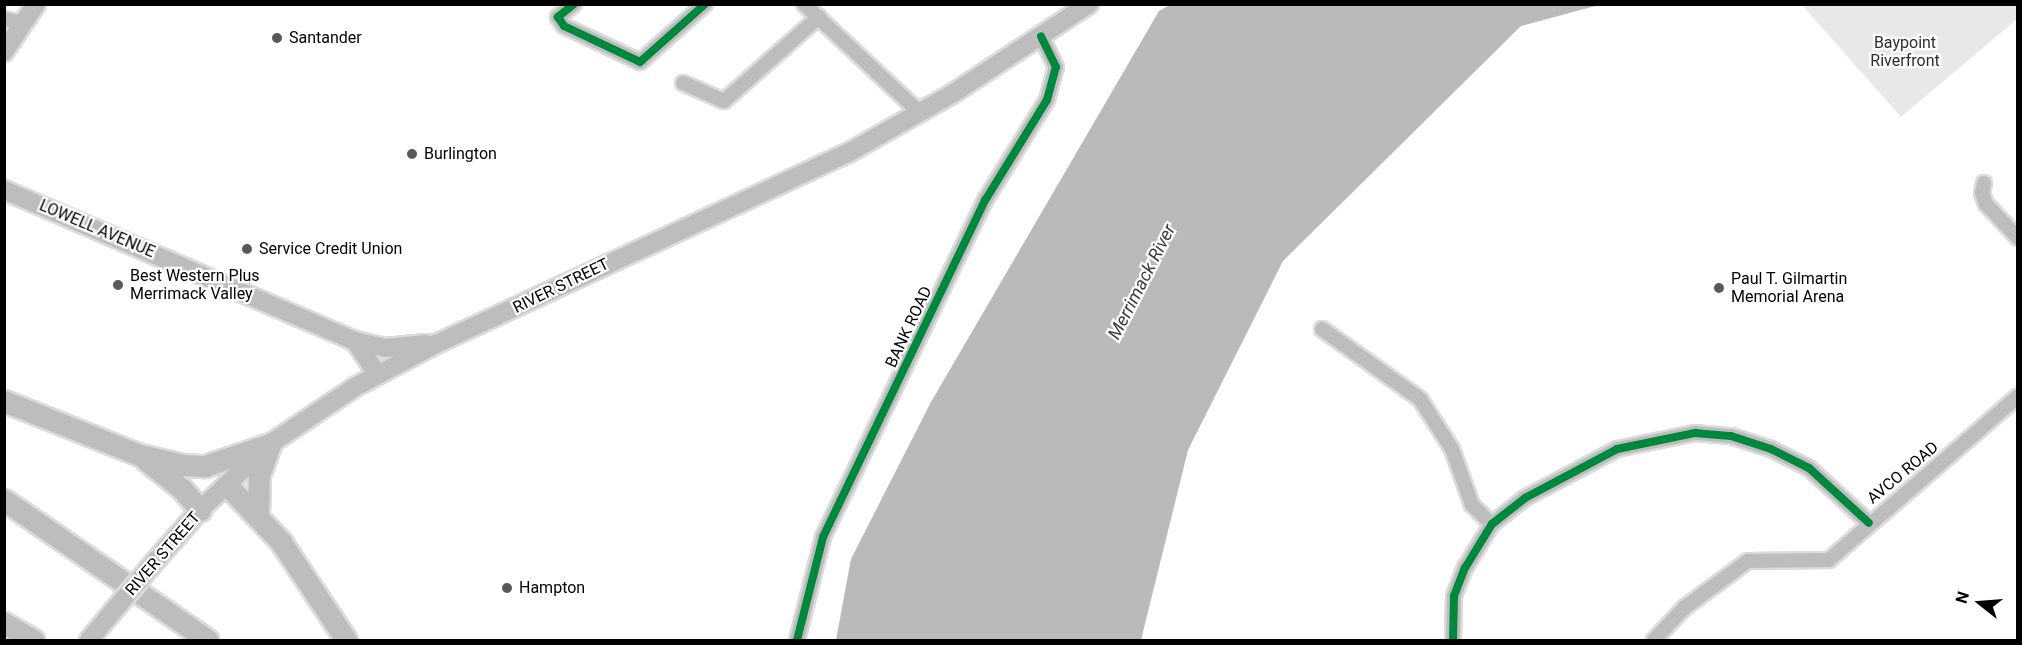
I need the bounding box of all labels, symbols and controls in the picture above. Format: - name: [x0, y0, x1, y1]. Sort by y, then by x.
- place label: Santander: [289, 28, 362, 48]
- marker: Santander: [270, 31, 284, 45]
- park label: Baypoint Riverfront: [1870, 33, 1940, 71]
- place label: Burlington: [424, 144, 497, 164]
- marker: Burlington: [405, 147, 419, 161]
- street label: LOWELL AVENUE: [36, 196, 158, 262]
- water label: Merrimack River: [1104, 221, 1180, 343]
- place label: Service Credit Union: [259, 239, 402, 259]
- marker: Service Credit Union: [240, 242, 254, 256]
- street label: RIVER STREET: [510, 255, 612, 317]
- place label: Best Western Plus Merrimack Valley: [130, 266, 260, 304]
- place label: Paul T. Gilmartin Memorial Arena: [1731, 269, 1848, 307]
- marker: Best Western Plus Merrimack Valley: [111, 278, 125, 292]
- marker: Paul T. Gilmartin Memorial Arena: [1712, 281, 1726, 295]
- street label: BANK ROAD: [882, 283, 936, 371]
- street label: AVCO ROAD: [1864, 438, 1942, 508]
- street label: RIVER STREET: [122, 508, 204, 600]
- north arrow: [1950, 573, 2010, 633]
- place label: Hampton: [519, 578, 585, 598]
- marker: Hampton: [500, 581, 514, 595]
- text: N: [1952, 589, 1973, 606]

